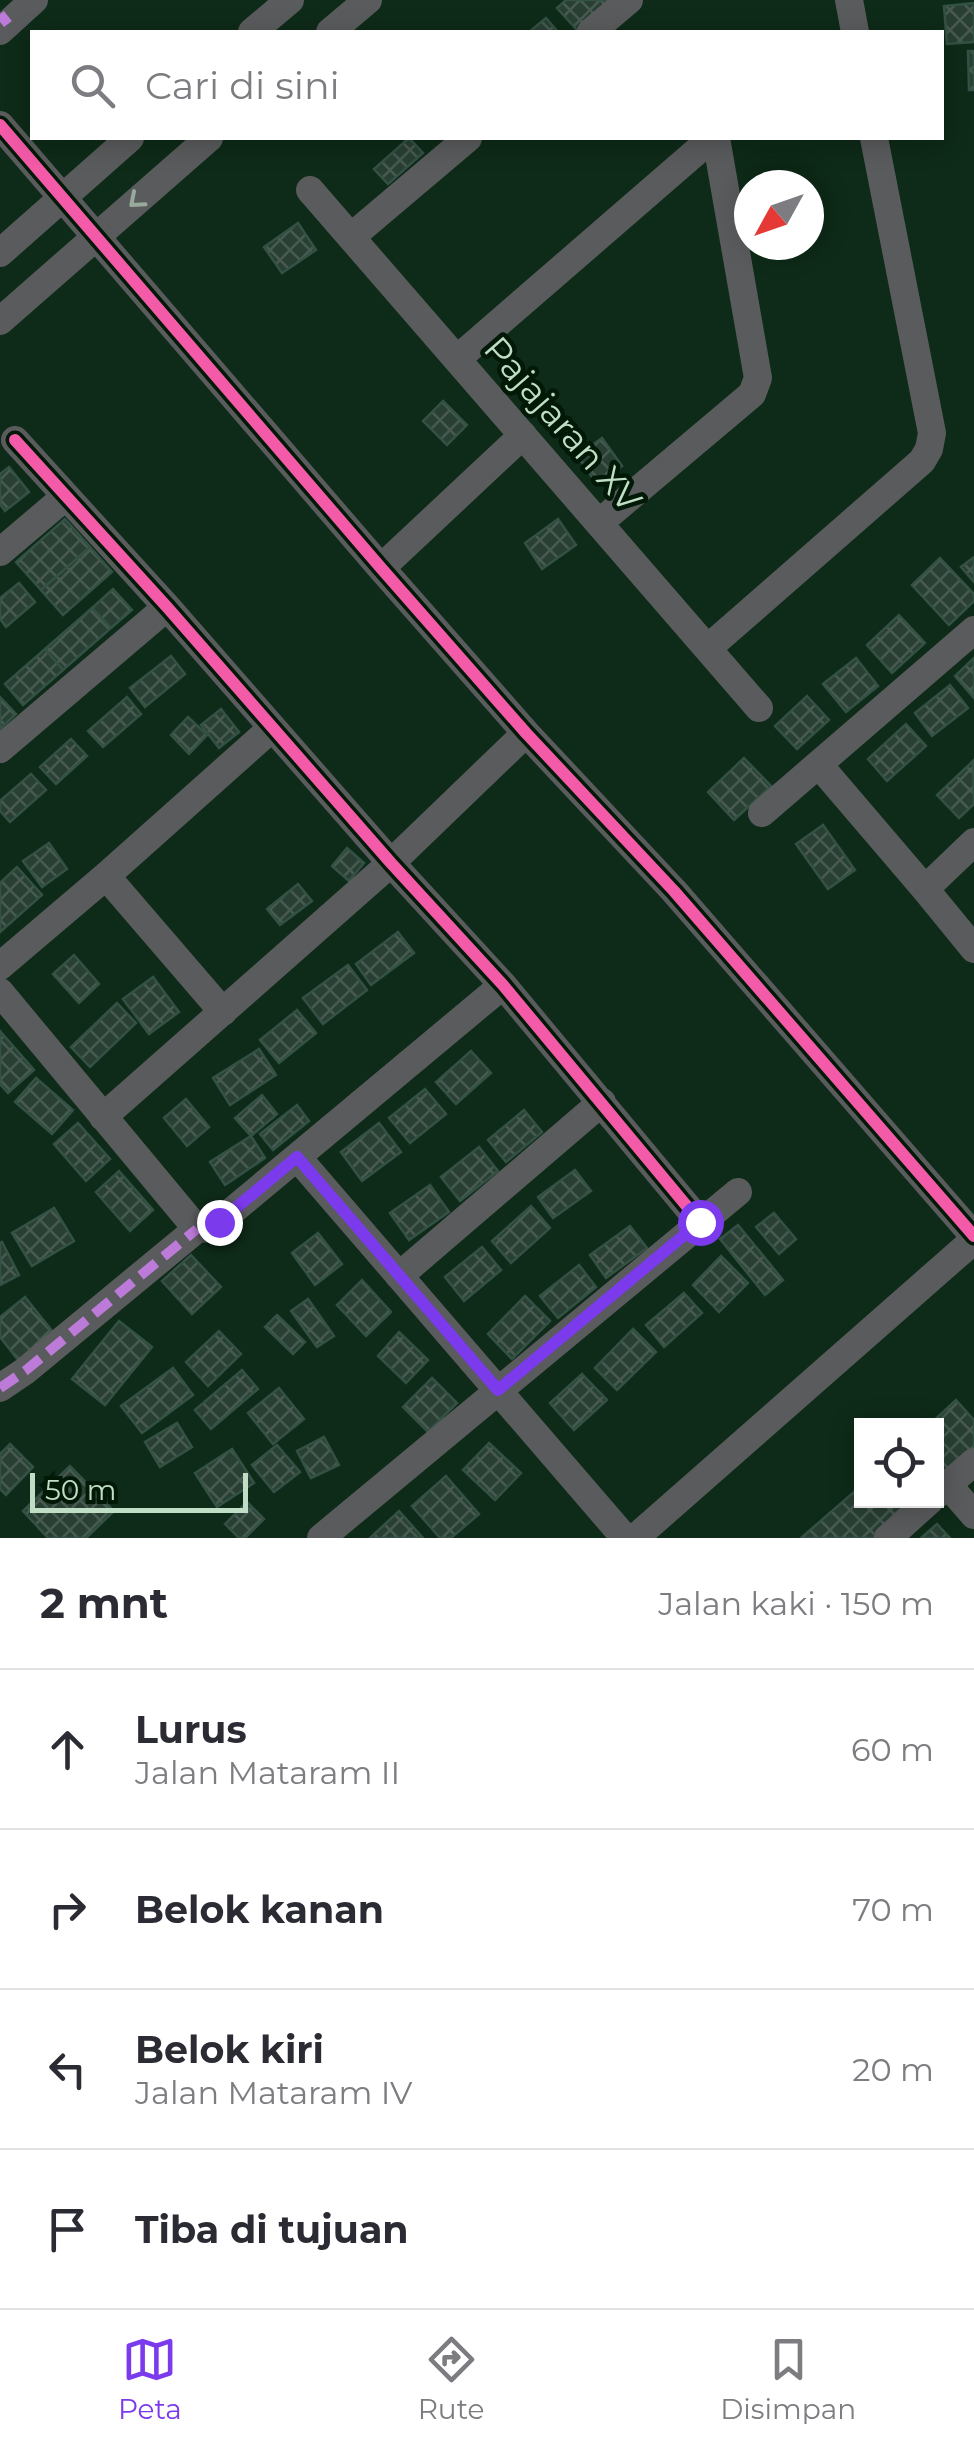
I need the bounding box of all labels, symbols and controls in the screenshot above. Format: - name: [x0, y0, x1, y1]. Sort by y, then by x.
- search box: [30, 30, 944, 140]
- icon: search: [65, 58, 120, 113]
- text: Cari di sini: [145, 62, 340, 109]
- north arrow: [734, 170, 824, 260]
- one-way arrow: [129, 190, 147, 208]
- street label: Pajajaran XV: [475, 327, 651, 521]
- route end: [197, 1200, 243, 1246]
- route start: [678, 1200, 724, 1246]
- map controls: [854, 1418, 944, 1508]
- button: locate: [854, 1418, 944, 1508]
- scale bar: [30, 1468, 248, 1512]
- text: 50 m: [45, 1473, 116, 1507]
- text: 2 mnt: [40, 1577, 168, 1629]
- text: Jalan kaki · 150 m: [658, 1584, 934, 1623]
- text: Lurus: [135, 1706, 247, 1753]
- icon: ahead: [40, 1722, 95, 1777]
- text: 60 m: [851, 1730, 934, 1769]
- text: Jalan Mataram II: [135, 1753, 400, 1792]
- icon: right: [40, 1882, 95, 1937]
- text: Belok kanan: [135, 1886, 384, 1933]
- text: 70 m: [852, 1890, 934, 1929]
- text: Belok kiri: [135, 2026, 324, 2073]
- icon: left: [40, 2042, 95, 2097]
- text: 20 m: [852, 2050, 934, 2089]
- text: Jalan Mataram IV: [135, 2073, 412, 2112]
- icon: arrive: [40, 2202, 95, 2257]
- text: Tiba di tujuan: [135, 2206, 409, 2253]
- tab: Peta: [118, 2332, 182, 2426]
- tab: Rute: [418, 2332, 484, 2426]
- tab: Disimpan: [720, 2332, 856, 2426]

